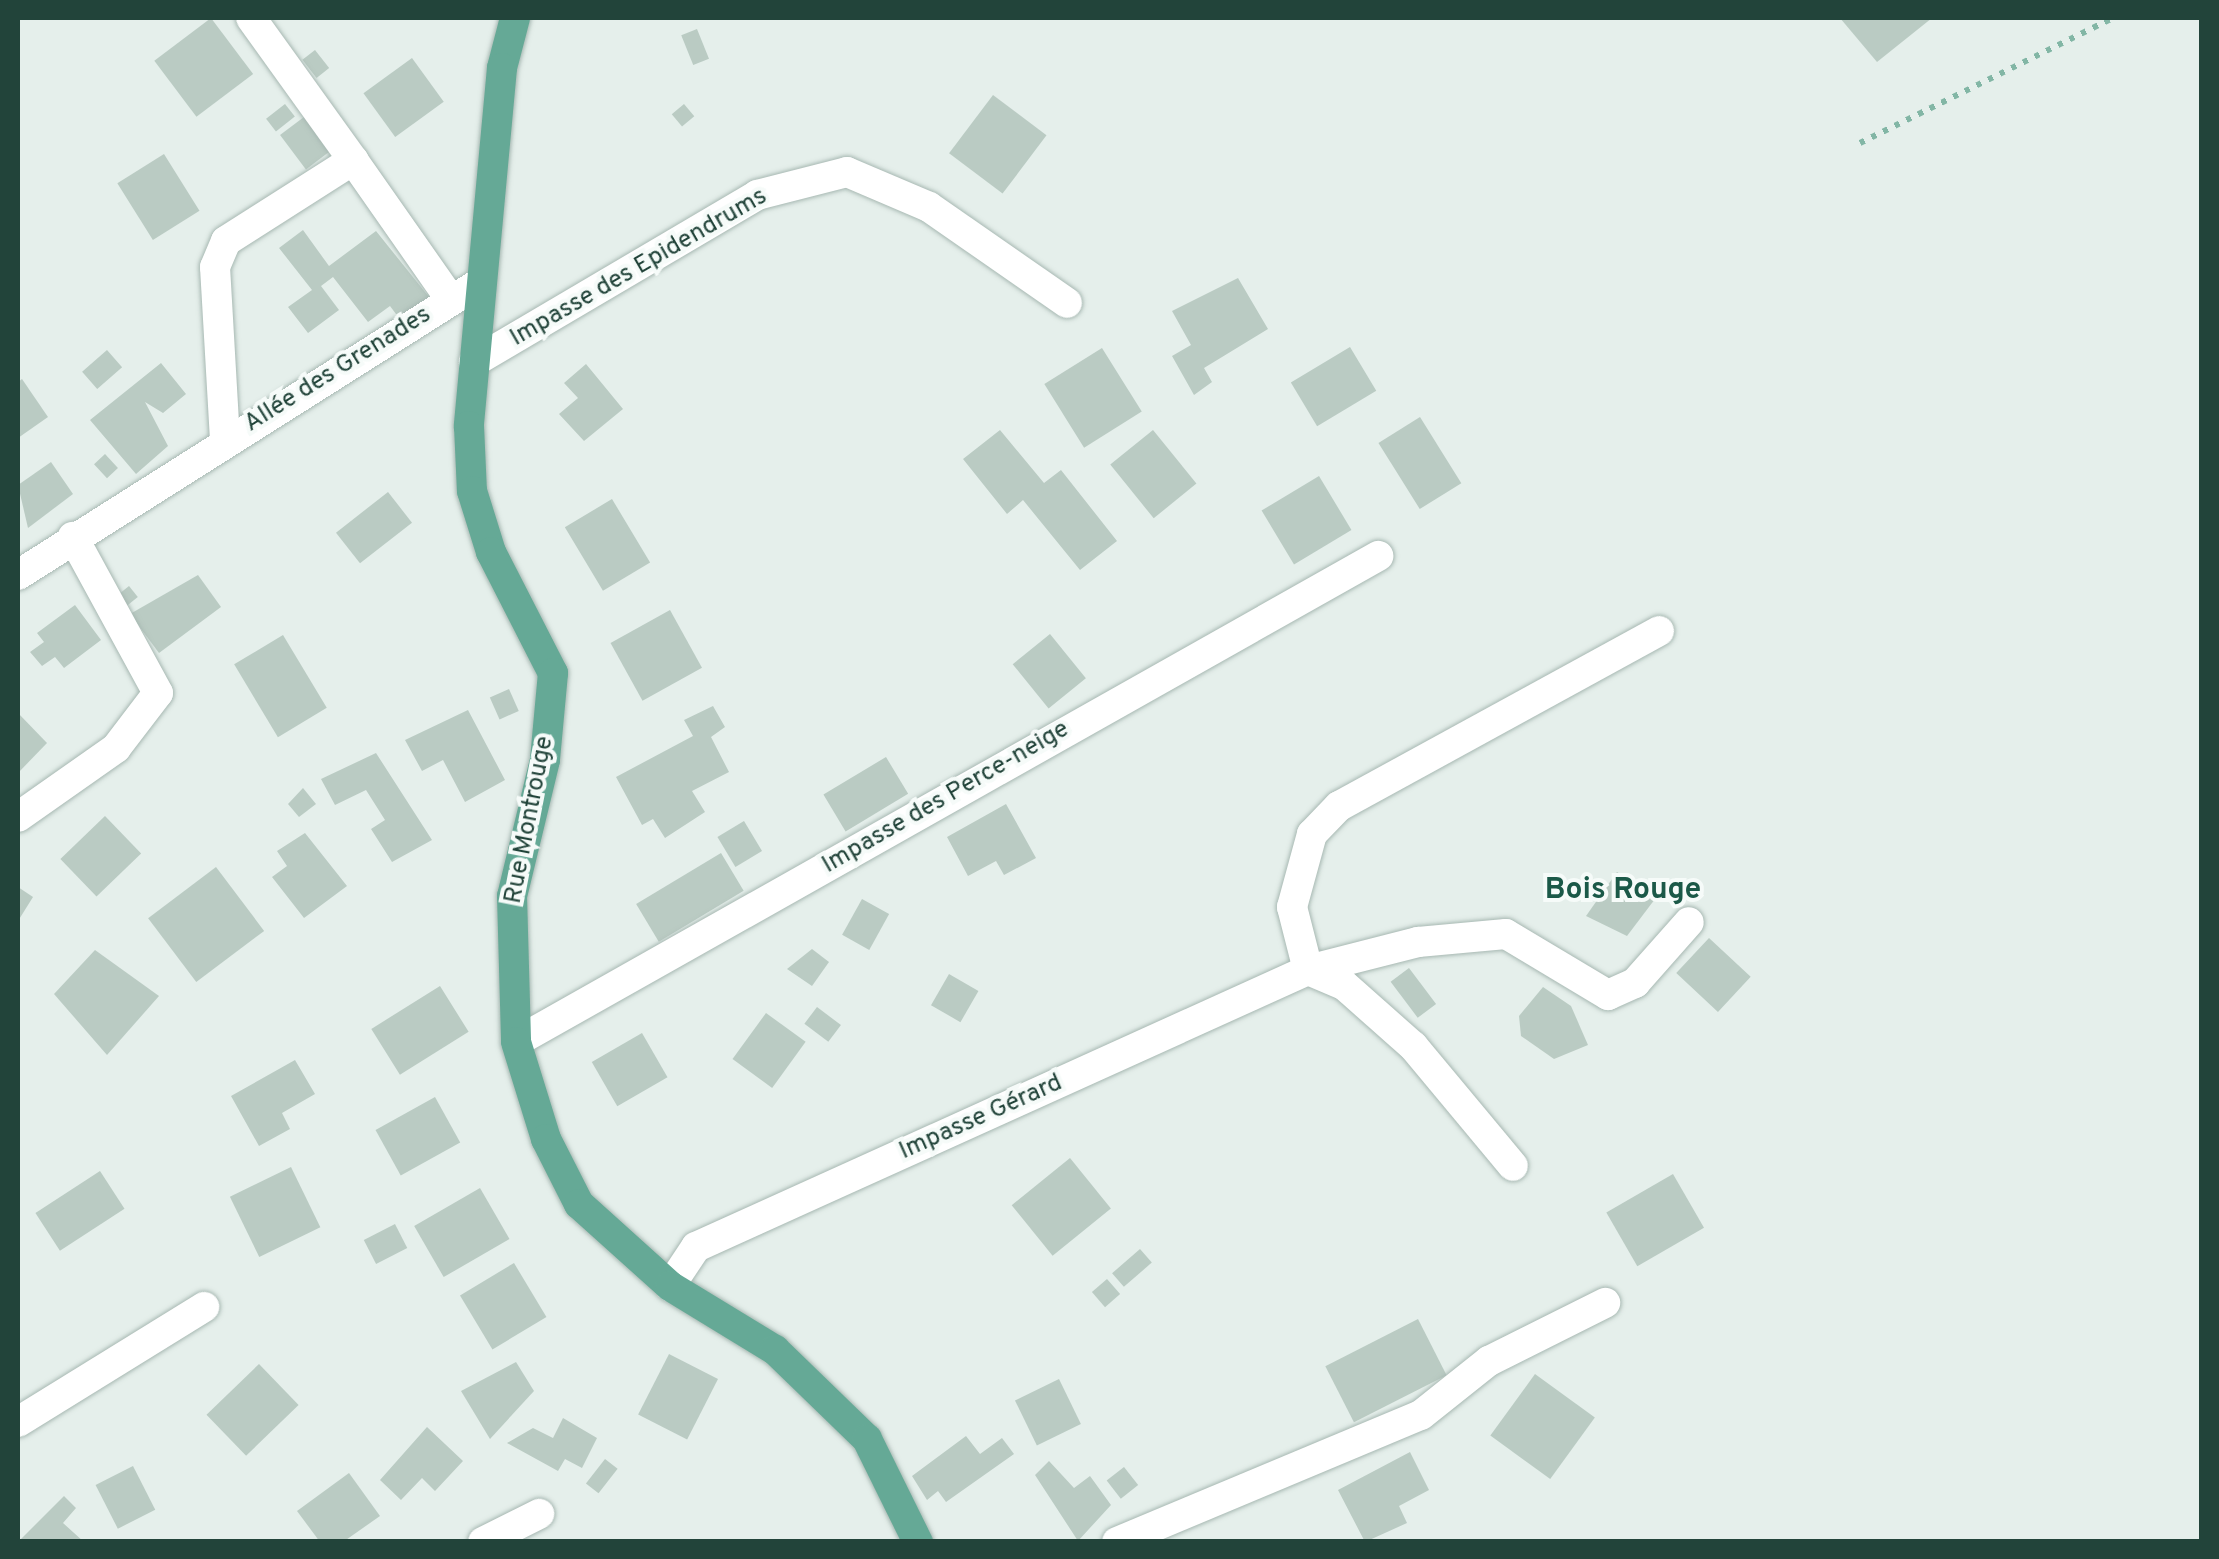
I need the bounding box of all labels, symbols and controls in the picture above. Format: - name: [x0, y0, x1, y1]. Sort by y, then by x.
- street label: Impasse des Epidendrums: [505, 182, 773, 354]
- street label: Allée des Grenades: [239, 300, 437, 440]
- street label: Impasse des Perce-neige: [817, 715, 1075, 881]
- street label: Rue Montrouge: [499, 734, 561, 906]
- district label: Bois Rouge: [1545, 873, 1701, 909]
- street label: Impasse Gérard: [895, 1069, 1067, 1167]

